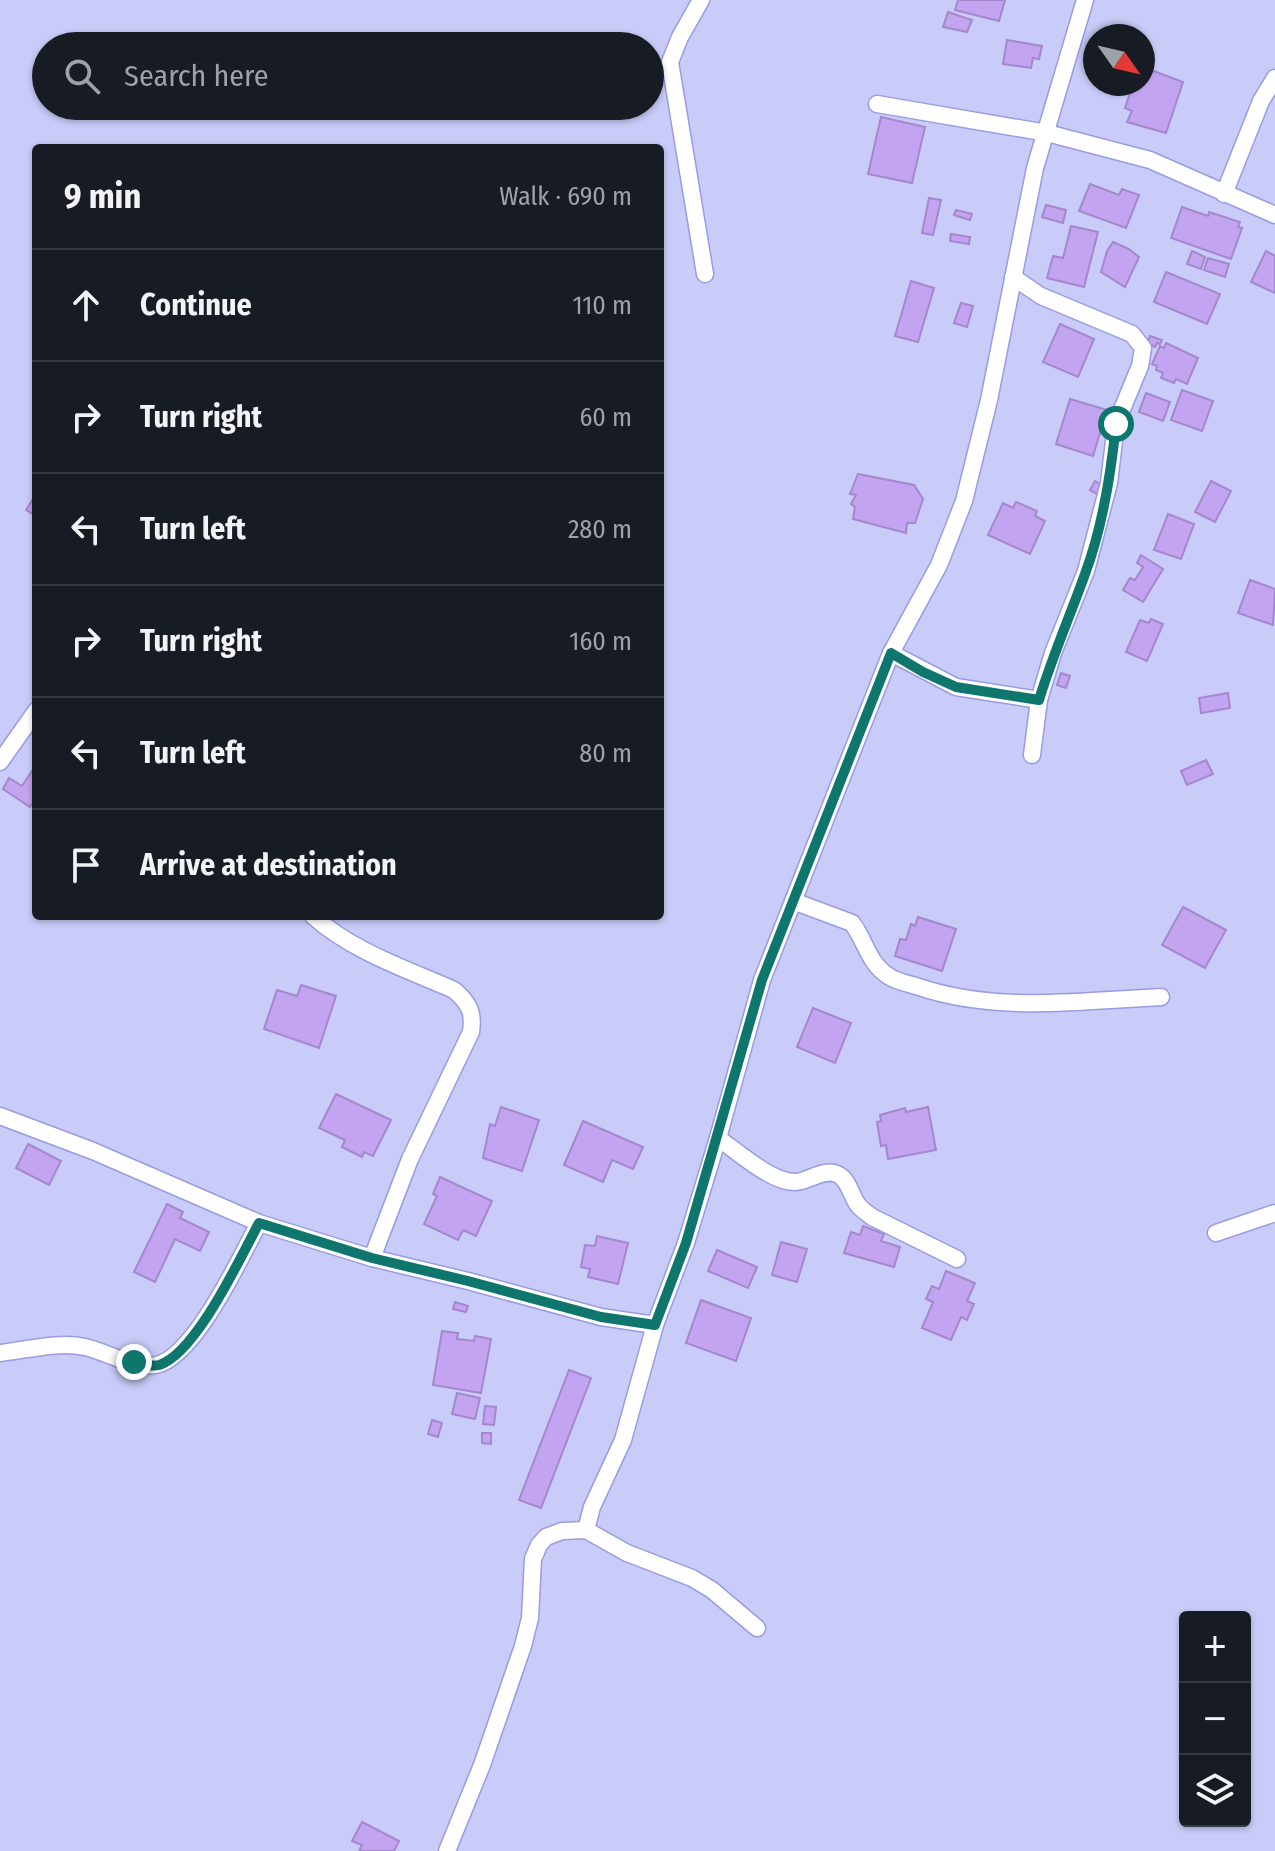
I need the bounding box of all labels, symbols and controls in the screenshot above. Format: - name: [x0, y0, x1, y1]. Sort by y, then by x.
- north arrow: [1083, 24, 1155, 96]
- search box: [32, 32, 664, 120]
- icon: search: [60, 54, 104, 98]
- text: Search here: [124, 58, 269, 94]
- text: 9 min: [64, 176, 141, 217]
- text: Walk · 690 m: [499, 181, 632, 212]
- icon: ahead: [64, 283, 108, 327]
- text: Continue: [140, 287, 252, 323]
- text: 110 m: [572, 290, 632, 321]
- icon: right: [64, 395, 108, 439]
- text: Turn right: [140, 399, 262, 435]
- text: 60 m: [579, 402, 632, 433]
- route start: [1098, 406, 1134, 442]
- icon: left: [64, 507, 108, 551]
- text: Turn left: [140, 511, 246, 547]
- text: 280 m: [568, 514, 632, 545]
- icon: right: [64, 619, 108, 663]
- text: Turn right: [140, 623, 262, 659]
- text: 160 m: [569, 626, 632, 657]
- icon: left: [64, 731, 108, 775]
- text: Turn left: [140, 735, 246, 771]
- text: 80 m: [579, 738, 632, 769]
- icon: arrive: [64, 843, 108, 887]
- text: Arrive at destination: [140, 847, 397, 883]
- route end: [116, 1344, 152, 1380]
- map controls: [1179, 1611, 1251, 1827]
- button: +: [1179, 1611, 1251, 1683]
- button: −: [1179, 1683, 1251, 1755]
- button: layers: [1179, 1755, 1251, 1827]

